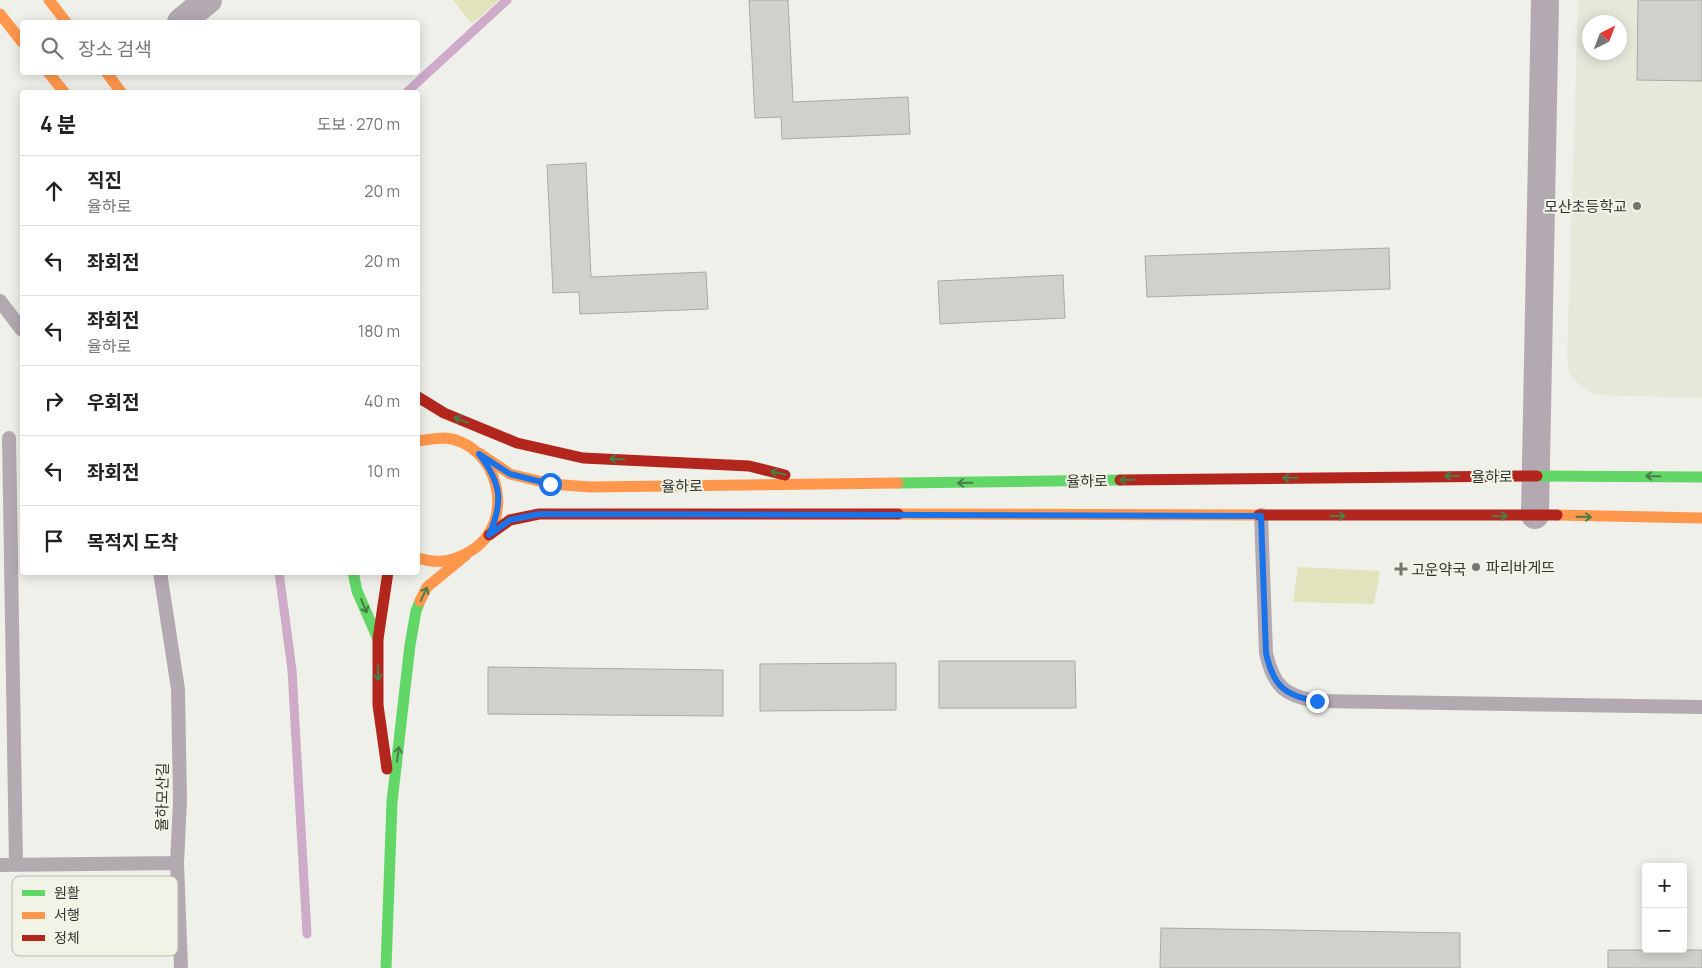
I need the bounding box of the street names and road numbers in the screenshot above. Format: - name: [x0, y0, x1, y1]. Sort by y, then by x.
- street label: 율하로: [1471, 466, 1513, 487]
- street label: 율하로: [1066, 470, 1108, 492]
- street label: 율하로: [661, 475, 703, 497]
- street label: 율하모산길: [151, 762, 173, 832]

